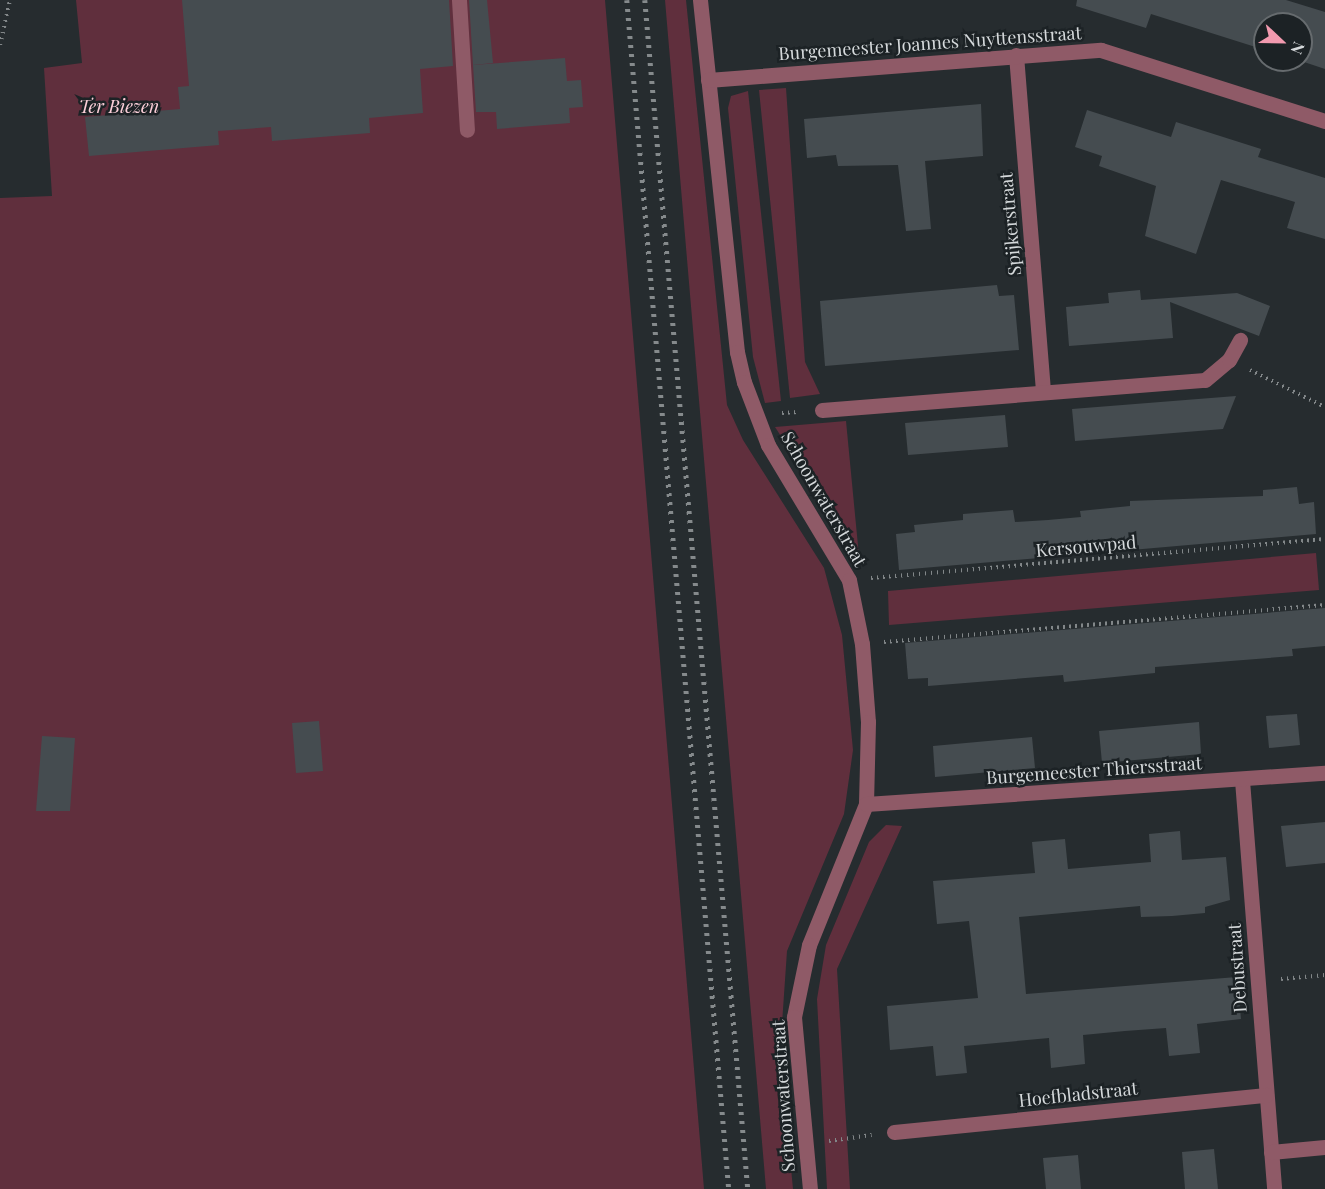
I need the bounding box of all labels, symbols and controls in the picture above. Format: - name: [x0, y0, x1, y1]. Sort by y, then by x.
- north arrow: [1253, 12, 1313, 72]
- street label: Burgemeester Joannes Nuyttensstraat: [777, 22, 1083, 64]
- text: N: [1286, 39, 1310, 57]
- park label: Ter Biezen: [79, 95, 159, 117]
- street label: Spijkerstraat: [995, 172, 1025, 276]
- street label: Schoonwaterstraat: [777, 428, 871, 570]
- street label: Kersouwpad: [1035, 531, 1137, 561]
- street label: Burgemeester Thiersstraat: [985, 752, 1203, 788]
- street label: Debustraat: [1223, 923, 1251, 1013]
- street label: Schoonwaterstraat: [767, 1019, 799, 1173]
- street label: Hoefbladstraat: [1017, 1077, 1139, 1111]

